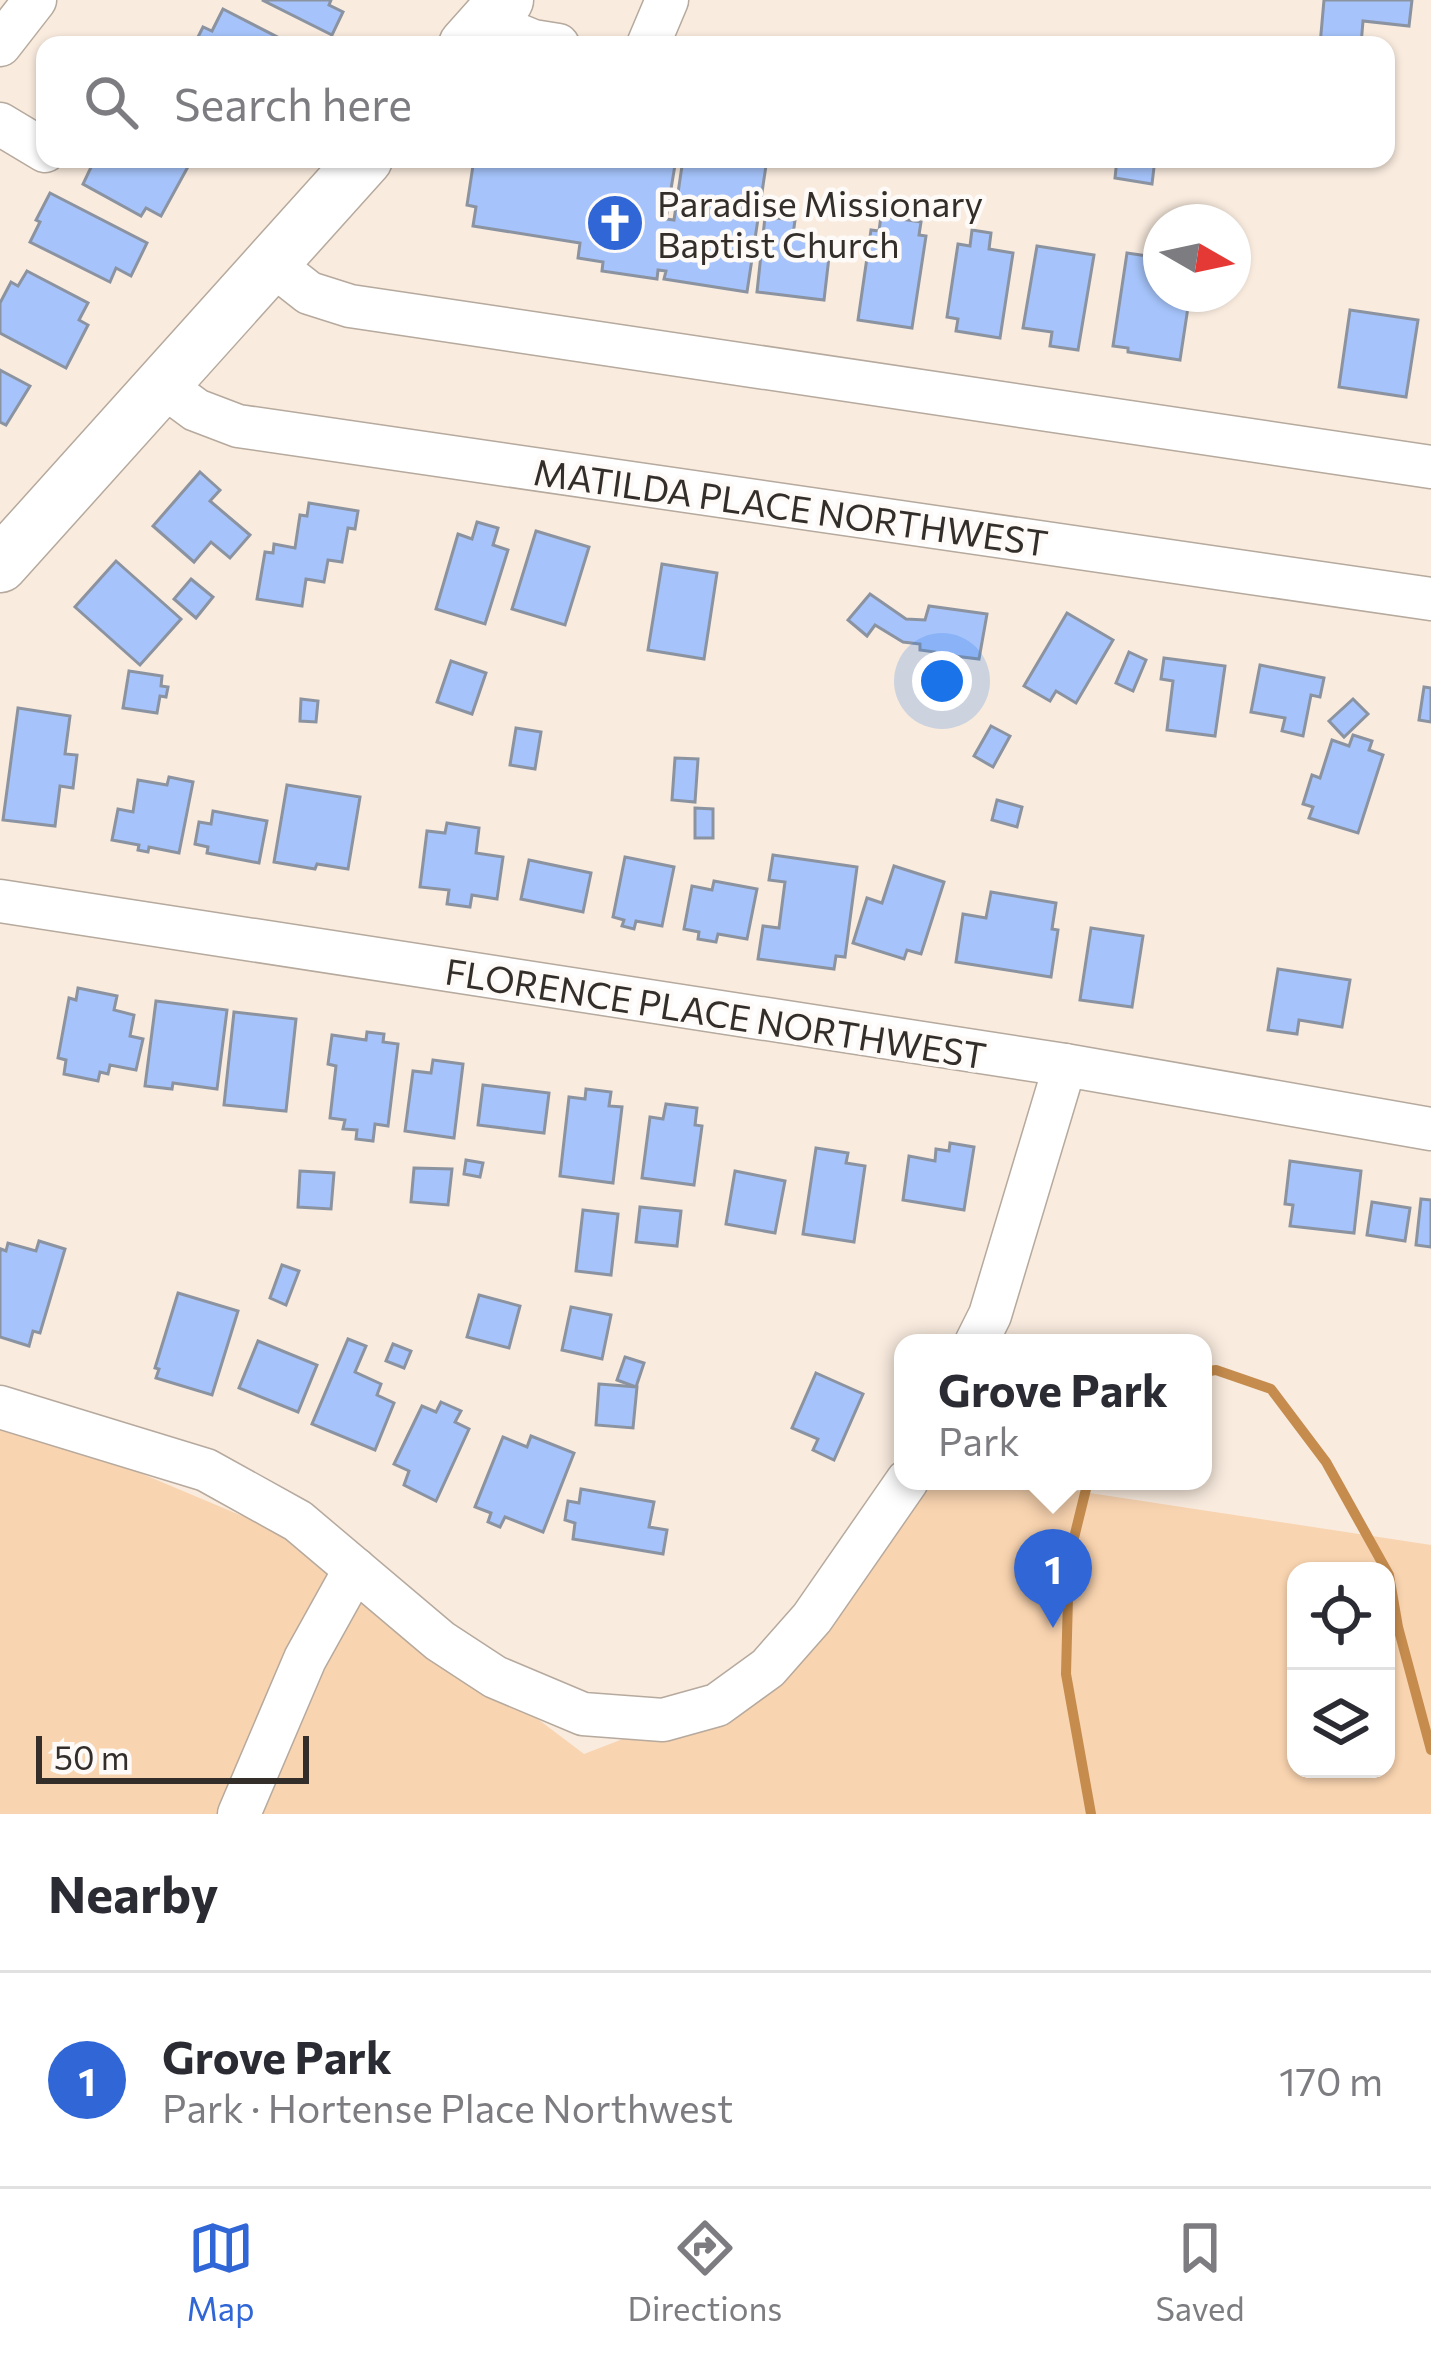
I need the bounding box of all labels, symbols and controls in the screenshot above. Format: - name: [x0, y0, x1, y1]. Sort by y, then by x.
- search box: [36, 36, 1395, 168]
- icon: search: [78, 69, 144, 135]
- text: Search here: [174, 75, 412, 130]
- place label: Paradise Missionary Baptist Church: [657, 180, 983, 265]
- church icon: Paradise Missionary Baptist Church: [584, 192, 646, 254]
- north arrow: [1143, 204, 1251, 312]
- street label: MATILDA PLACE NORTHWEST: [531, 448, 1051, 564]
- your location: [912, 651, 972, 711]
- street label: FLORENCE PLACE NORTHWEST: [442, 947, 990, 1077]
- popup: [894, 1334, 1212, 1490]
- text: Grove Park: [938, 1361, 1168, 1416]
- text: Park: [938, 1416, 1020, 1464]
- pin: 1: [1014, 1529, 1092, 1628]
- map controls: [1287, 1562, 1395, 1778]
- button: locate: [1287, 1562, 1395, 1670]
- button: layers: [1287, 1670, 1395, 1778]
- scale bar: [36, 1730, 309, 1783]
- text: 50 m: [54, 1736, 130, 1777]
- text: Nearby: [48, 1861, 218, 1924]
- text: Grove Park: [162, 2028, 392, 2083]
- text: 1: [78, 2056, 96, 2104]
- text: 170 m: [1279, 2056, 1383, 2104]
- text: Park · Hortense Place Northwest: [162, 2083, 733, 2131]
- tab: Map: [187, 2215, 255, 2328]
- tab: Directions: [628, 2215, 782, 2328]
- tab: Saved: [1155, 2215, 1244, 2328]

